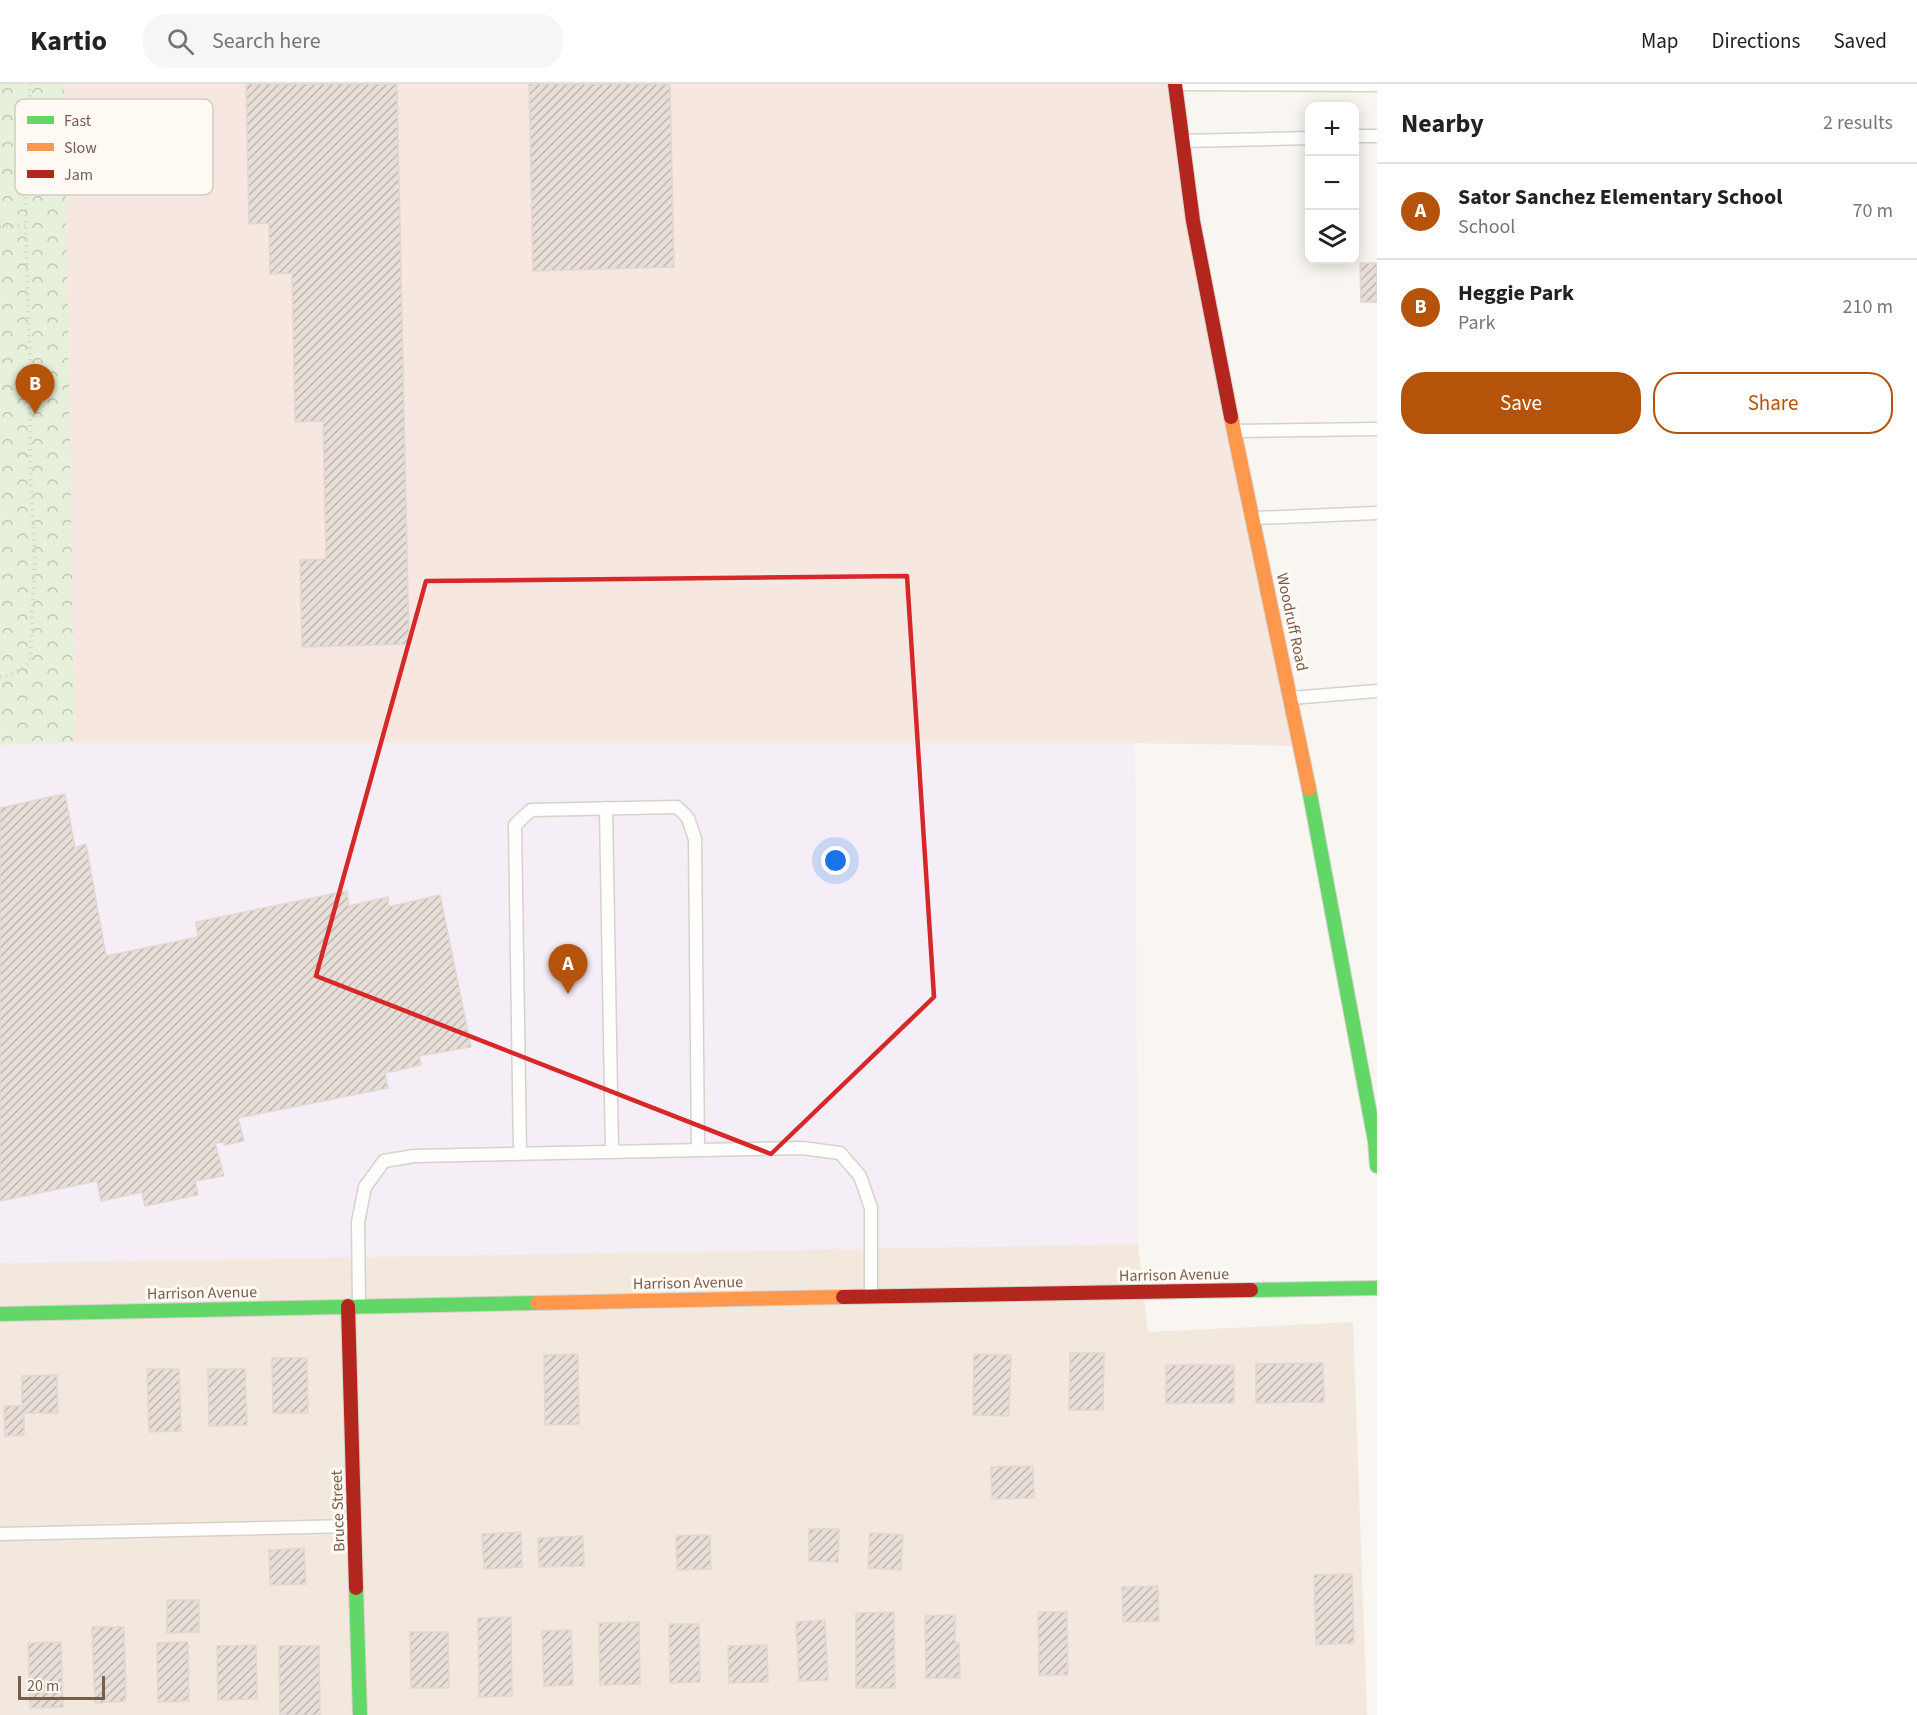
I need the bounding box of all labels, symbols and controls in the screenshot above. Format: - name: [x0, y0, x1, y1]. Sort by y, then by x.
- search box: [143, 14, 563, 68]
- text: Kartio: [30, 21, 107, 61]
- icon: search: [164, 25, 197, 58]
- text: Search here: [212, 25, 321, 57]
- text: Map: [1641, 26, 1679, 56]
- text: Directions: [1712, 26, 1800, 56]
- text: Saved: [1833, 26, 1887, 56]
- legend: [15, 99, 213, 195]
- map controls: [1305, 102, 1359, 264]
- button: +: [1305, 102, 1359, 156]
- text: Nearby: [1401, 105, 1484, 142]
- text: 2 results: [1823, 109, 1893, 137]
- text: Fast: [64, 110, 92, 132]
- text: Slow: [64, 137, 97, 159]
- button: −: [1305, 156, 1359, 210]
- text: Jam: [64, 164, 93, 186]
- text: Sator Sanchez Elementary School: [1458, 181, 1783, 213]
- text: A: [1415, 197, 1426, 225]
- text: 70 m: [1853, 197, 1893, 225]
- button: layers: [1305, 210, 1359, 264]
- text: School: [1458, 213, 1515, 241]
- text: Heggie Park: [1458, 277, 1574, 309]
- text: B: [1414, 293, 1427, 321]
- text: 210 m: [1843, 293, 1893, 321]
- text: Park: [1458, 309, 1495, 337]
- pin: B: [15, 364, 54, 414]
- button: Save: [1401, 372, 1641, 434]
- button: Share: [1653, 372, 1893, 434]
- street label: Woodruff Road: [1271, 571, 1313, 673]
- your location: [821, 846, 850, 875]
- pin: A: [548, 944, 588, 994]
- street label: Harrison Avenue: [1119, 1263, 1229, 1287]
- street label: Harrison Avenue: [633, 1271, 743, 1295]
- street label: Harrison Avenue: [147, 1281, 257, 1305]
- street label: Bruce Street: [326, 1469, 350, 1552]
- scale bar: [18, 1673, 105, 1700]
- text: 20 m: [27, 1675, 59, 1697]

